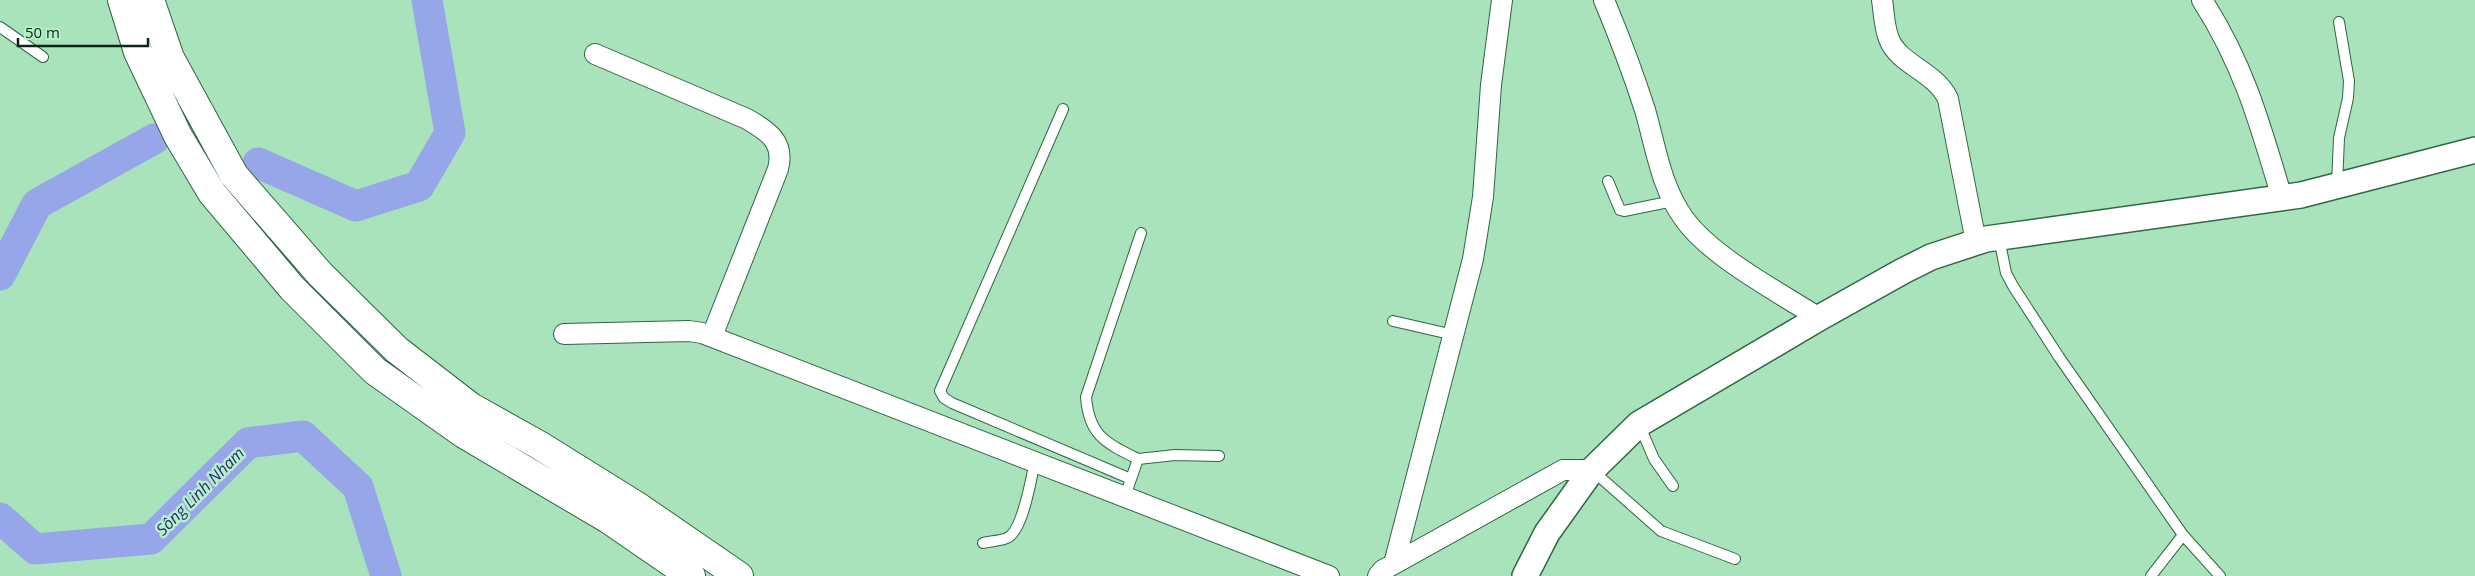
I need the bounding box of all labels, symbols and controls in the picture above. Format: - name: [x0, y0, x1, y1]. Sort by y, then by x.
- scale bar: [18, 15, 148, 47]
- text: 50 m: [25, 22, 60, 42]
- water label: Sông Linh Nham: [151, 442, 249, 540]

